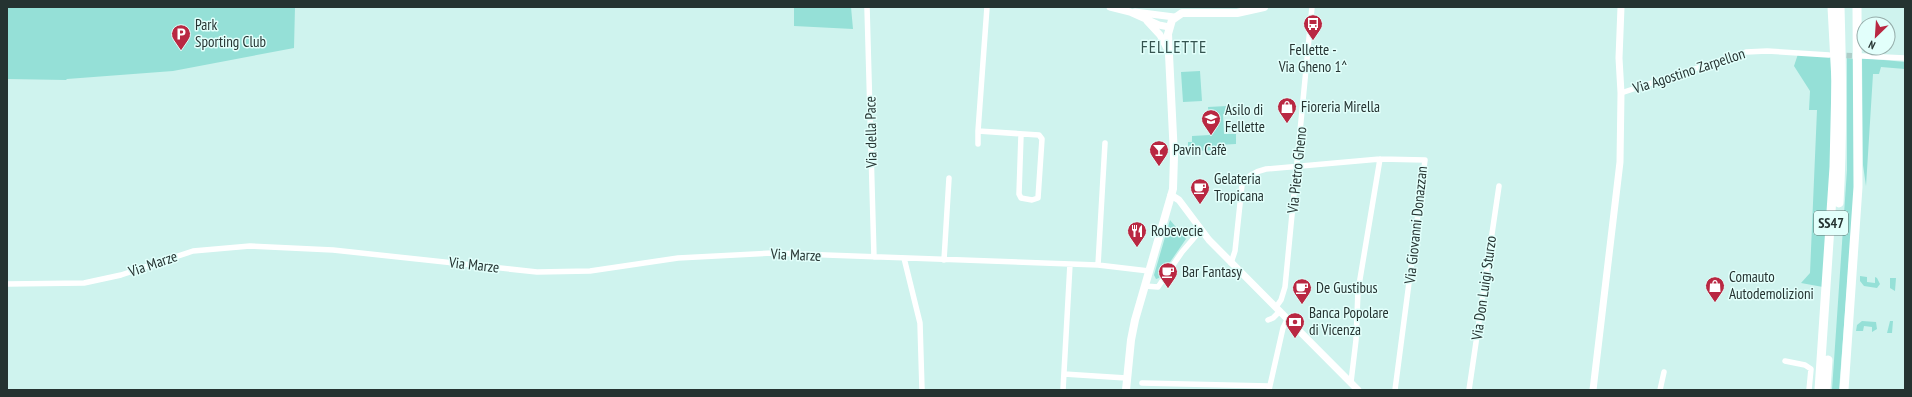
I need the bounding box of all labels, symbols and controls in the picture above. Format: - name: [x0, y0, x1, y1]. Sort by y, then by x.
- bus stop icon: Fellette - Via Gheno 1^: [1302, 13, 1324, 41]
- place label: Park Sporting Club: [195, 15, 266, 51]
- north arrow: [1856, 16, 1896, 56]
- parking icon: Park Sporting Club: [170, 23, 192, 51]
- district label: FELLETTE: [1141, 36, 1207, 58]
- text: N: [1866, 37, 1877, 53]
- place label: Fellette - Via Gheno 1^: [1278, 40, 1347, 76]
- street label: Via Agostino Zarpellon: [1630, 43, 1747, 98]
- street label: Via della Pace: [860, 96, 881, 169]
- shop icon: Fioreria Mirella: [1276, 96, 1298, 124]
- place label: Fioreria Mirella: [1301, 97, 1380, 116]
- place label: Asilo di Fellette: [1225, 100, 1265, 136]
- school or university icon: Asilo di Fellette: [1200, 108, 1222, 136]
- street label: Via Pietro Gheno: [1282, 126, 1310, 215]
- bar icon: Pavin Cafè: [1148, 139, 1170, 167]
- place label: Pavin Cafè: [1173, 140, 1227, 159]
- street label: Via Giovanni Donazzan: [1400, 165, 1431, 286]
- place label: Gelateria Tropicana: [1214, 169, 1264, 205]
- cafe icon: Gelateria Tropicana: [1189, 177, 1211, 205]
- road number: SS47: [1814, 211, 1848, 235]
- restaurant icon: Robevecie: [1126, 220, 1148, 248]
- place label: Robevecie: [1151, 221, 1203, 240]
- street label: Via Don Luigi Sturzo: [1467, 235, 1500, 342]
- street label: Via Marze: [769, 244, 822, 265]
- street label: Via Marze: [125, 246, 180, 281]
- street label: Via Marze: [447, 252, 500, 277]
- cafe icon: Bar Fantasy: [1157, 261, 1179, 289]
- place label: Bar Fantasy: [1182, 262, 1242, 281]
- place label: Comauto Autodemolizioni: [1729, 267, 1814, 303]
- shop icon: Comauto Autodemolizioni: [1704, 275, 1726, 303]
- cafe icon: De Gustibus: [1291, 277, 1313, 305]
- place label: De Gustibus: [1316, 278, 1378, 297]
- place label: Banca Popolare di Vicenza: [1309, 303, 1389, 339]
- bank icon: Banca Popolare di Vicenza: [1284, 311, 1306, 339]

